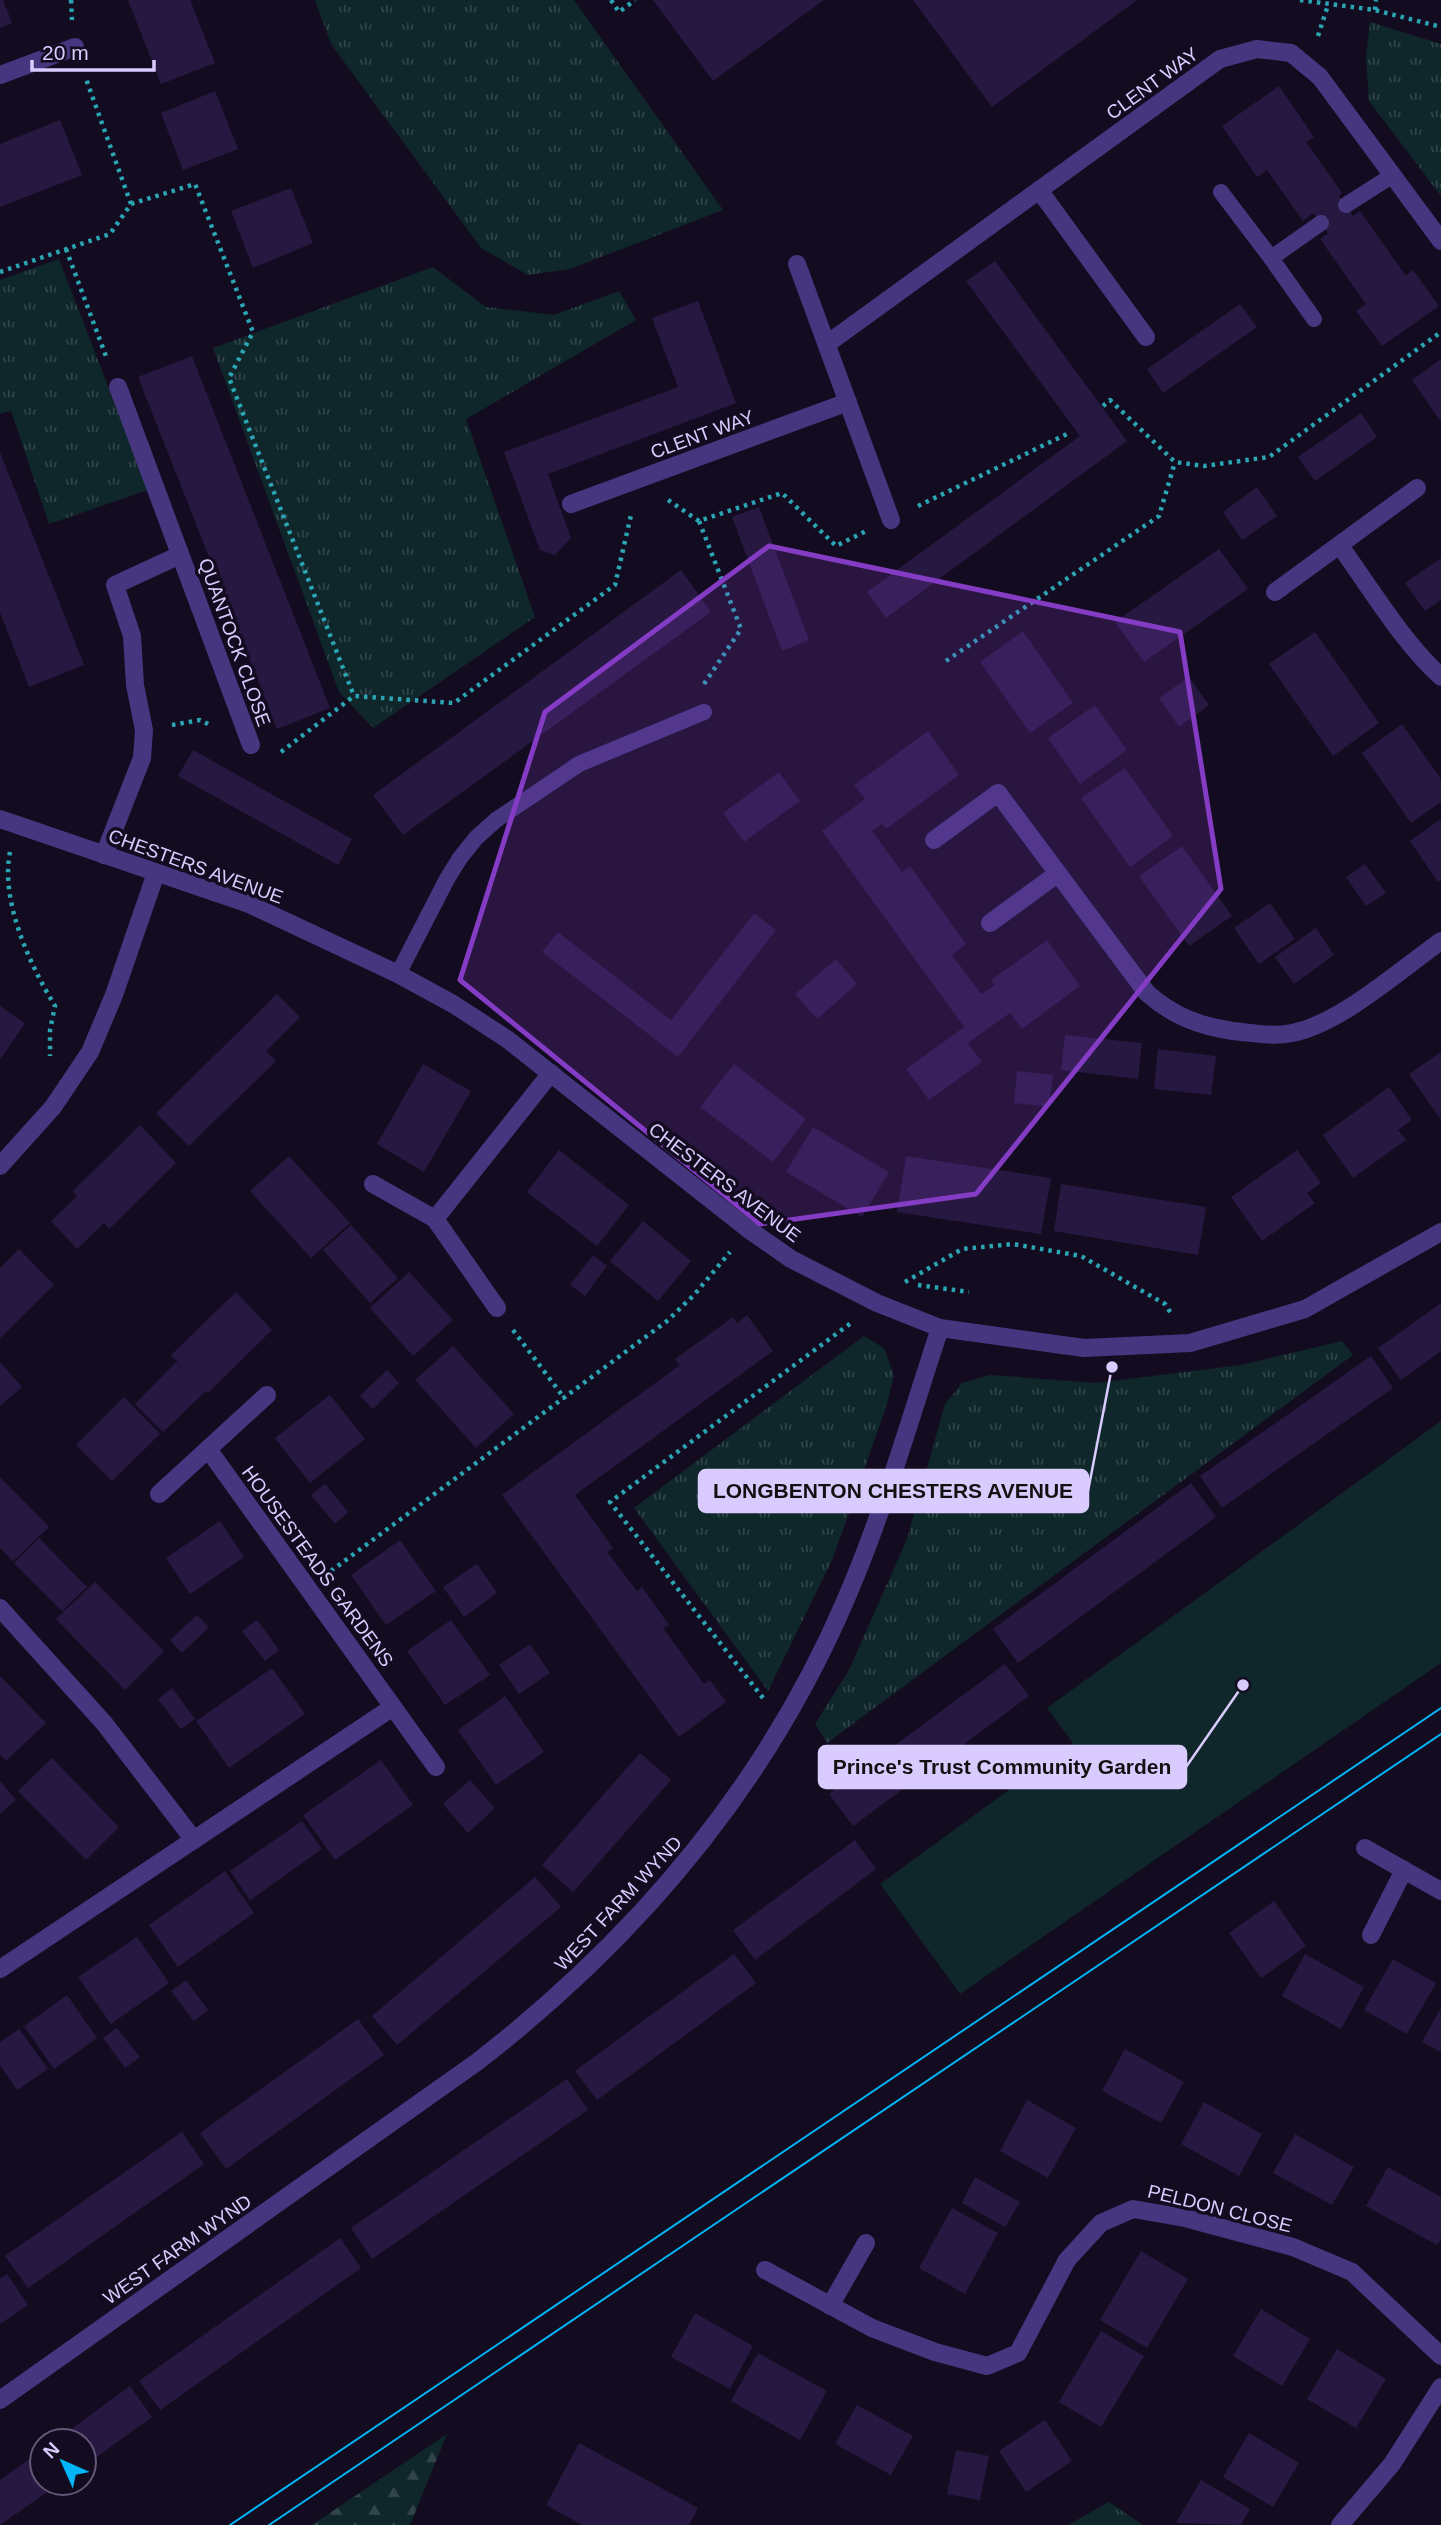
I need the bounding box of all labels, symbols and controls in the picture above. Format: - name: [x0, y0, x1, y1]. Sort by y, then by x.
- scale bar: [32, 28, 154, 72]
- text: 20 m: [42, 41, 89, 64]
- street label: CLENT WAY: [1102, 43, 1203, 124]
- street label: CLENT WAY: [648, 406, 757, 463]
- street label: QUANTOCK CLOSE: [194, 555, 275, 729]
- street label: CHESTERS AVENUE: [106, 825, 286, 908]
- street label: CHESTERS AVENUE: [645, 1119, 805, 1246]
- street label: HOUSESTEADS GARDENS: [238, 1462, 397, 1671]
- callout: LONGBENTON CHESTERS AVENUE: [699, 1470, 1088, 1512]
- text: LONGBENTON CHESTERS AVENUE: [713, 1479, 1073, 1502]
- callout: Prince's Trust Community Garden: [819, 1746, 1186, 1788]
- text: Prince's Trust Community Garden: [833, 1755, 1171, 1778]
- street label: WEST FARM WYND: [551, 1832, 686, 1975]
- street label: PELDON CLOSE: [1146, 2180, 1294, 2237]
- street label: WEST FARM WYND: [99, 2190, 255, 2308]
- north arrow: [28, 2427, 98, 2497]
- text: N: [39, 2438, 64, 2463]

